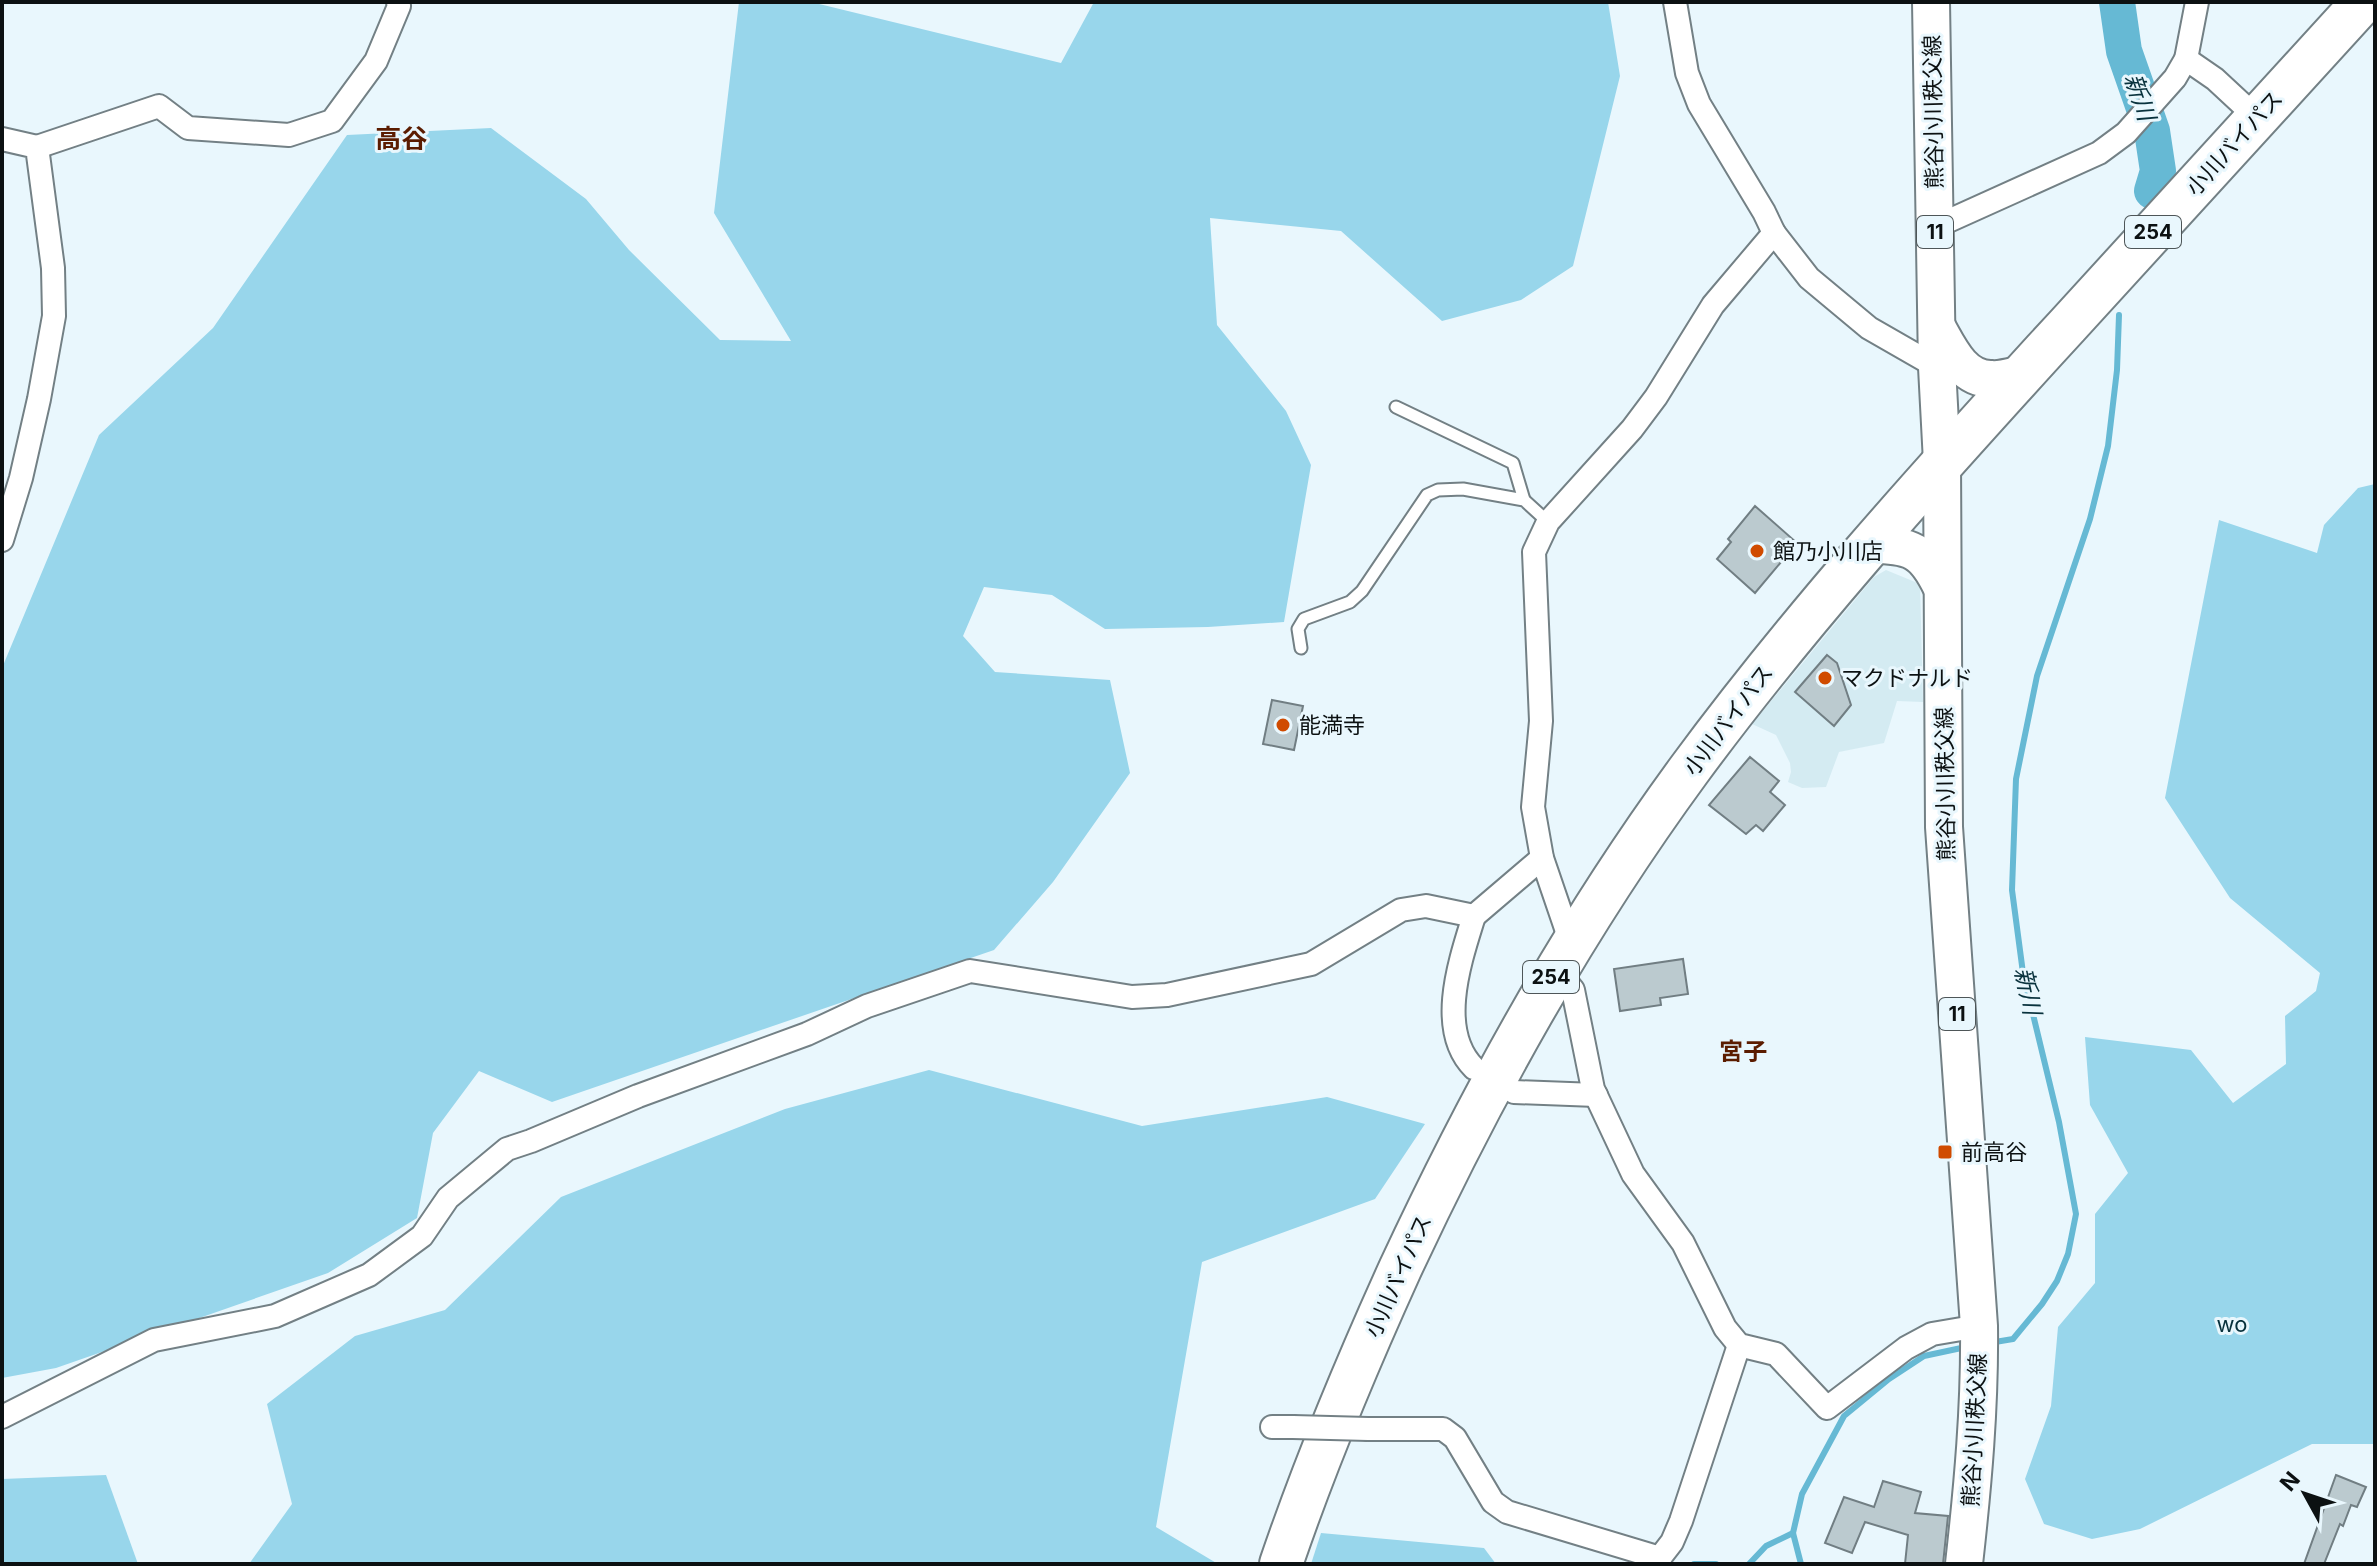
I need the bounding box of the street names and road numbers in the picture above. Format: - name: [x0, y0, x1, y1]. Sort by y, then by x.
- street label: 熊谷小川秩父線: [1919, 35, 1947, 189]
- street label: 小川バイパス: [2180, 85, 2288, 201]
- road number: 11: [1917, 216, 1953, 248]
- road number: 254: [2125, 216, 2181, 248]
- street label: 小川バイパス: [1678, 660, 1778, 780]
- street label: 熊谷小川秩父線: [1931, 707, 1959, 861]
- road number: 254: [1523, 961, 1579, 993]
- road number: 11: [1939, 998, 1975, 1030]
- street label: 小川バイパス: [1359, 1211, 1437, 1341]
- street label: 熊谷小川秩父線: [1957, 1352, 1991, 1508]

